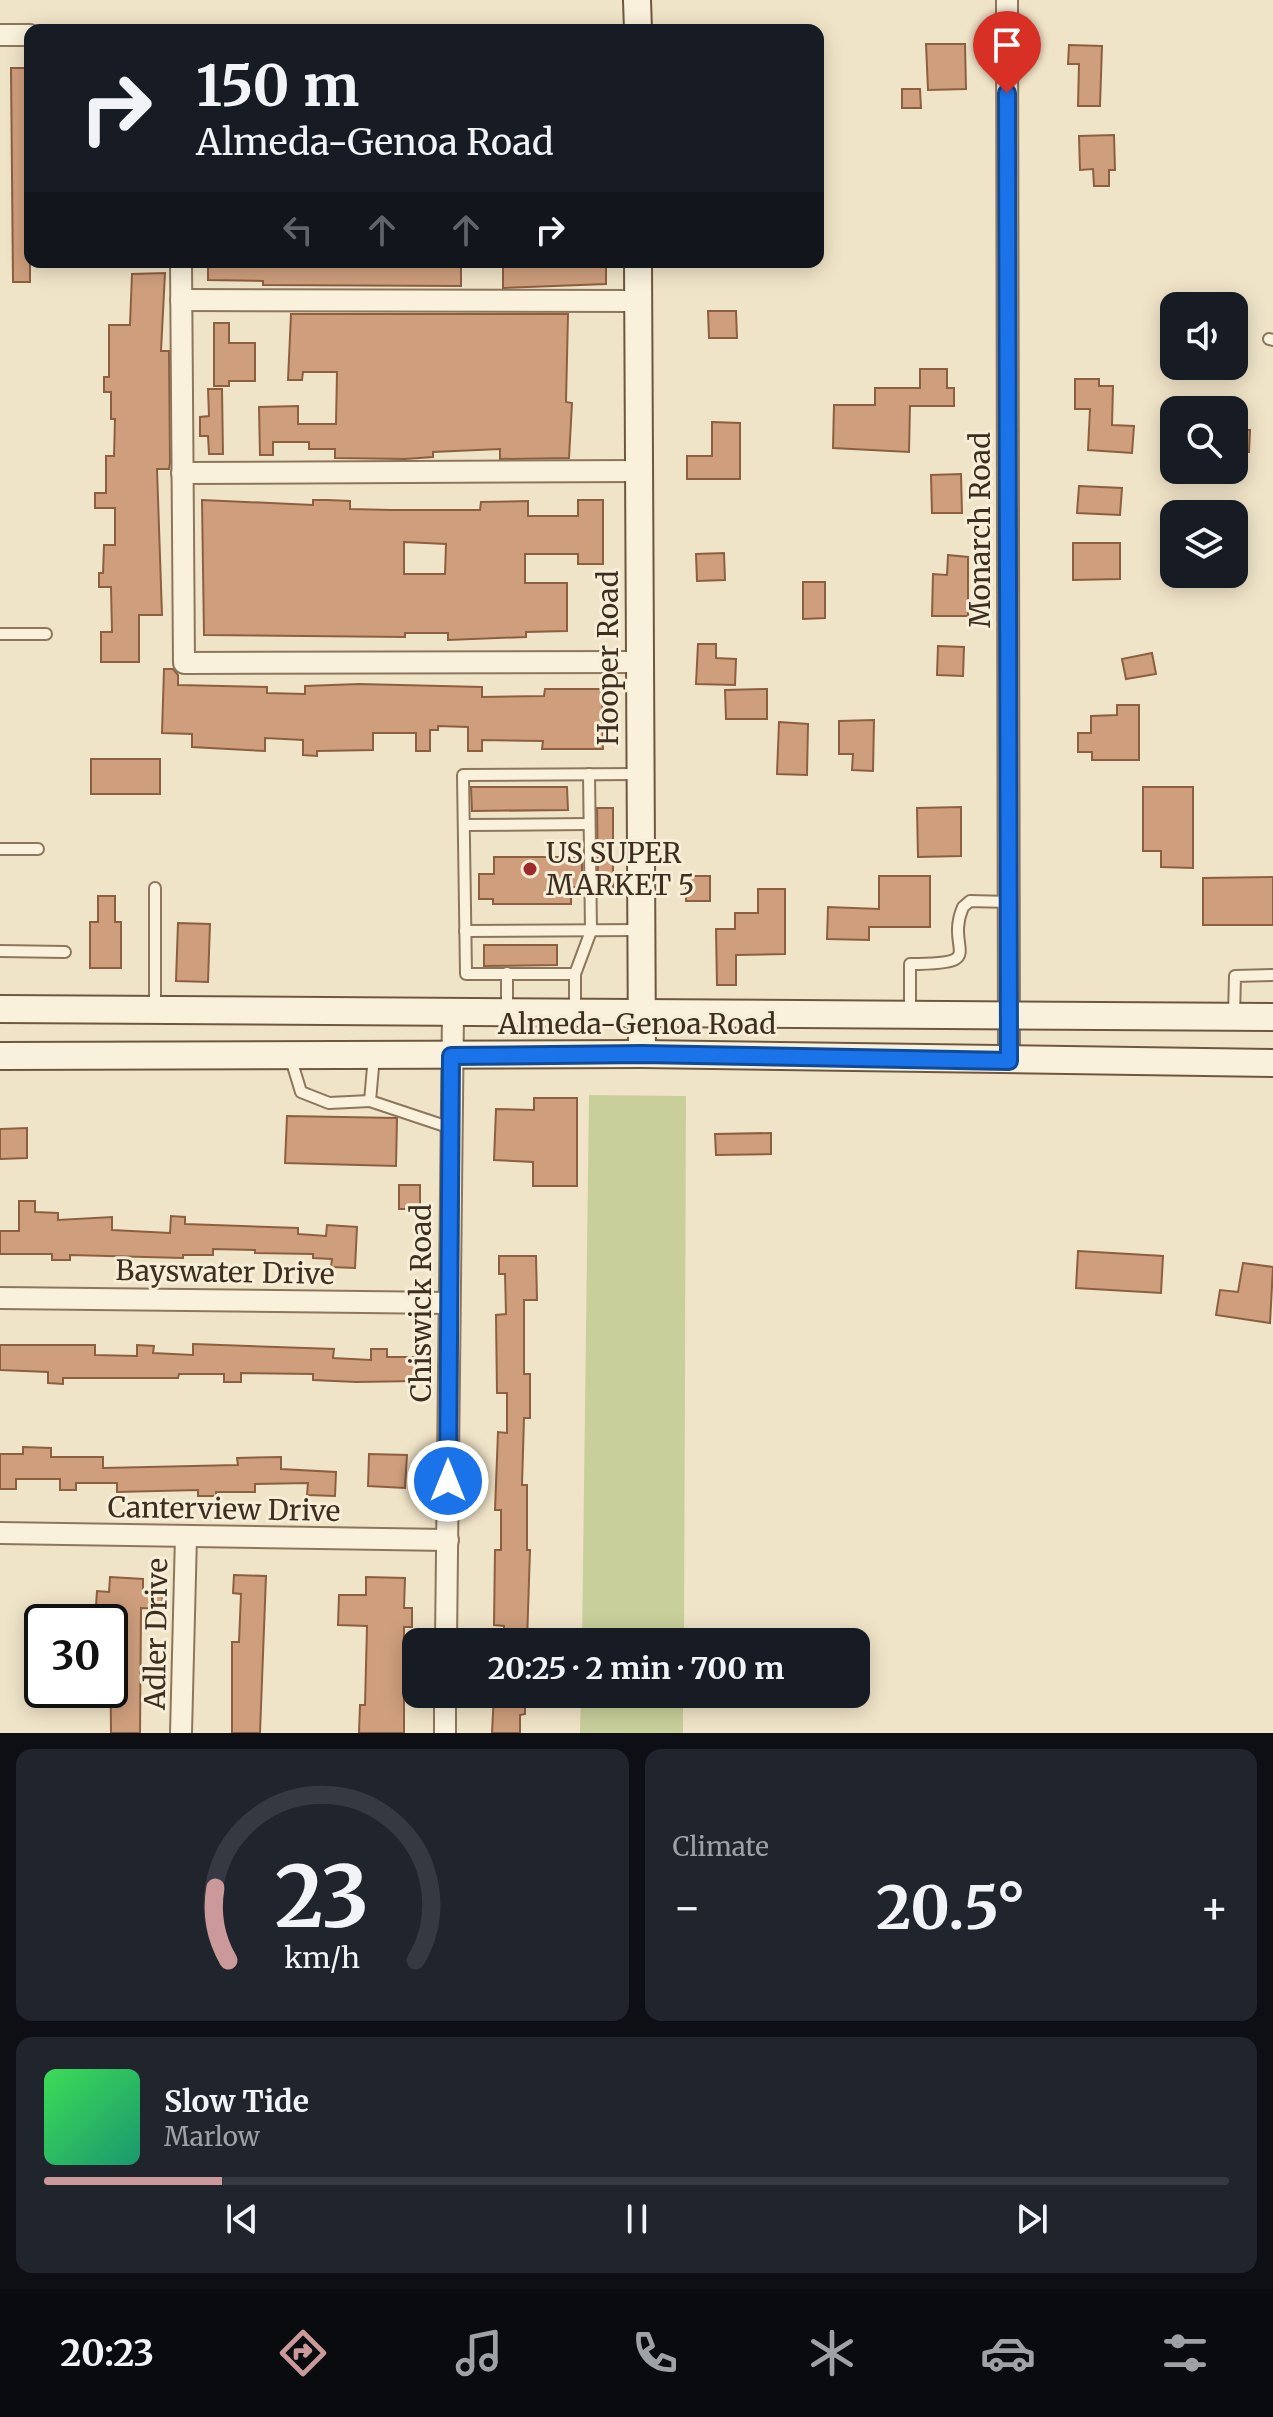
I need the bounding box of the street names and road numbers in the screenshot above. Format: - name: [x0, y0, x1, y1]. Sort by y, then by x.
- street label: Monarch Road: [962, 432, 998, 628]
- street label: Hooper Road: [590, 570, 626, 746]
- street label: Almeda-Genoa Road: [497, 1006, 776, 1042]
- street label: Chiswick Road: [403, 1204, 439, 1402]
- street label: Bayswater Drive: [115, 1252, 335, 1292]
- street label: Canterview Drive: [107, 1489, 341, 1529]
- street label: Adler Drive: [137, 1558, 175, 1711]

